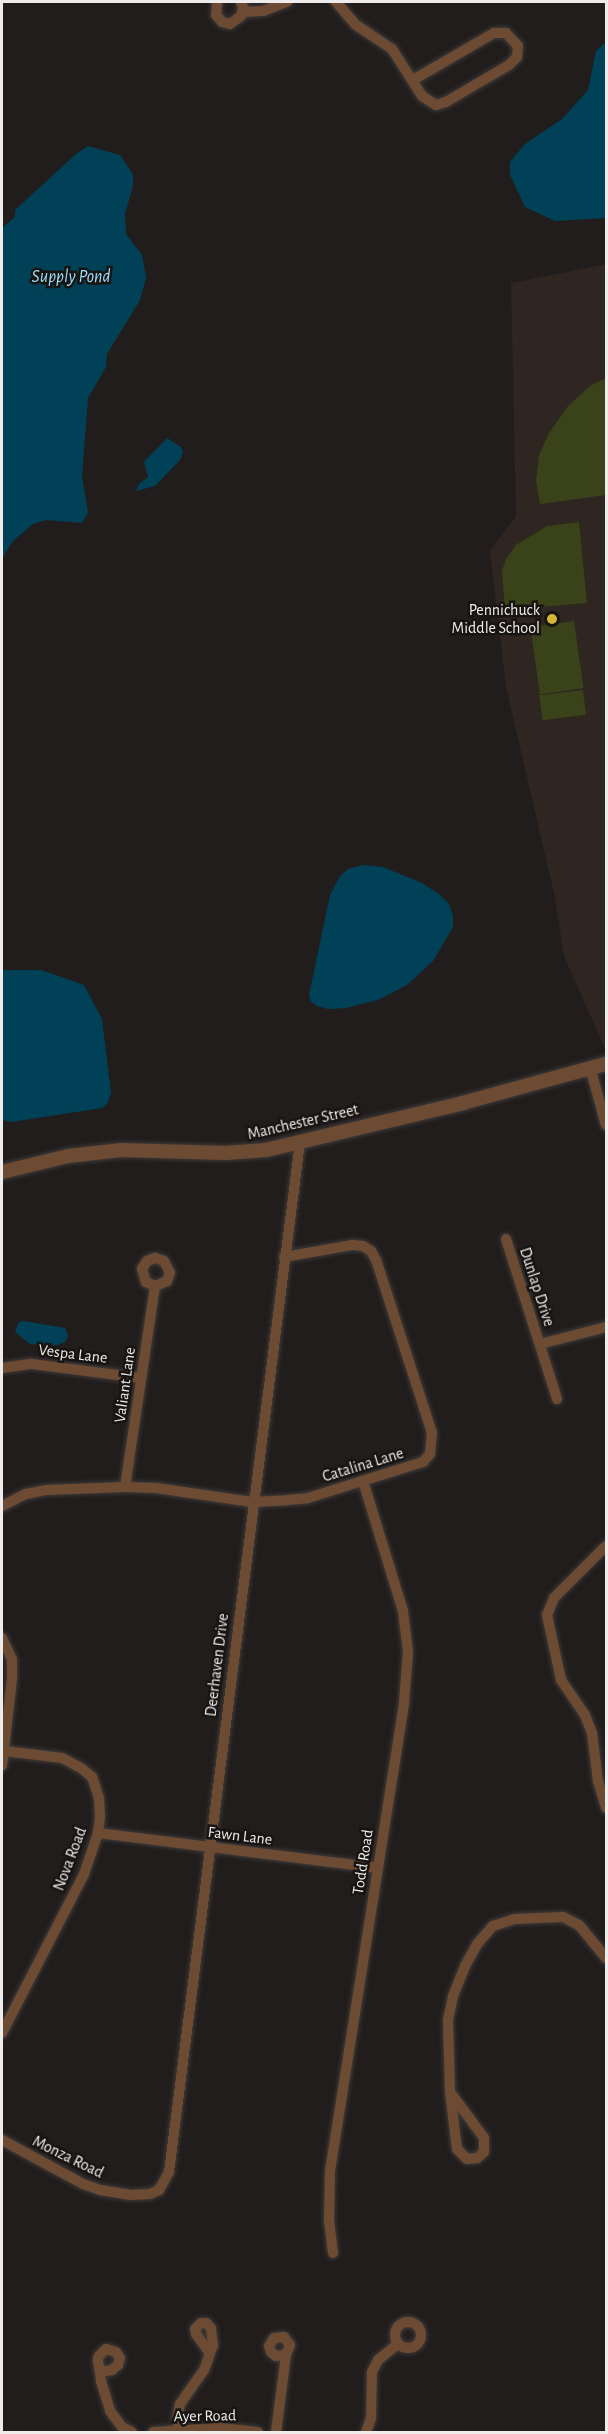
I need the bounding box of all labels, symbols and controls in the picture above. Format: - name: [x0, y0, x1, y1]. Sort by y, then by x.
- water label: Supply Pond: [32, 266, 110, 288]
- place label: Pennichuck Middle School: [452, 600, 540, 638]
- marker: Pennichuck Middle School: [545, 612, 559, 626]
- street label: Manchester Street: [246, 1100, 360, 1144]
- street label: Dunlap Drive: [515, 1245, 559, 1329]
- street label: Vespa Lane: [37, 1340, 109, 1368]
- street label: Valiant Lane: [110, 1346, 140, 1424]
- street label: Catalina Lane: [320, 1444, 406, 1486]
- street label: Deerhaven Drive: [201, 1612, 233, 1718]
- street label: Fawn Lane: [207, 1823, 273, 1849]
- street label: Nova Road: [49, 1824, 91, 1894]
- street label: Todd Road: [348, 1828, 378, 1896]
- street label: Monza Road: [29, 2132, 107, 2182]
- street label: Ayer Road: [174, 2406, 236, 2426]

